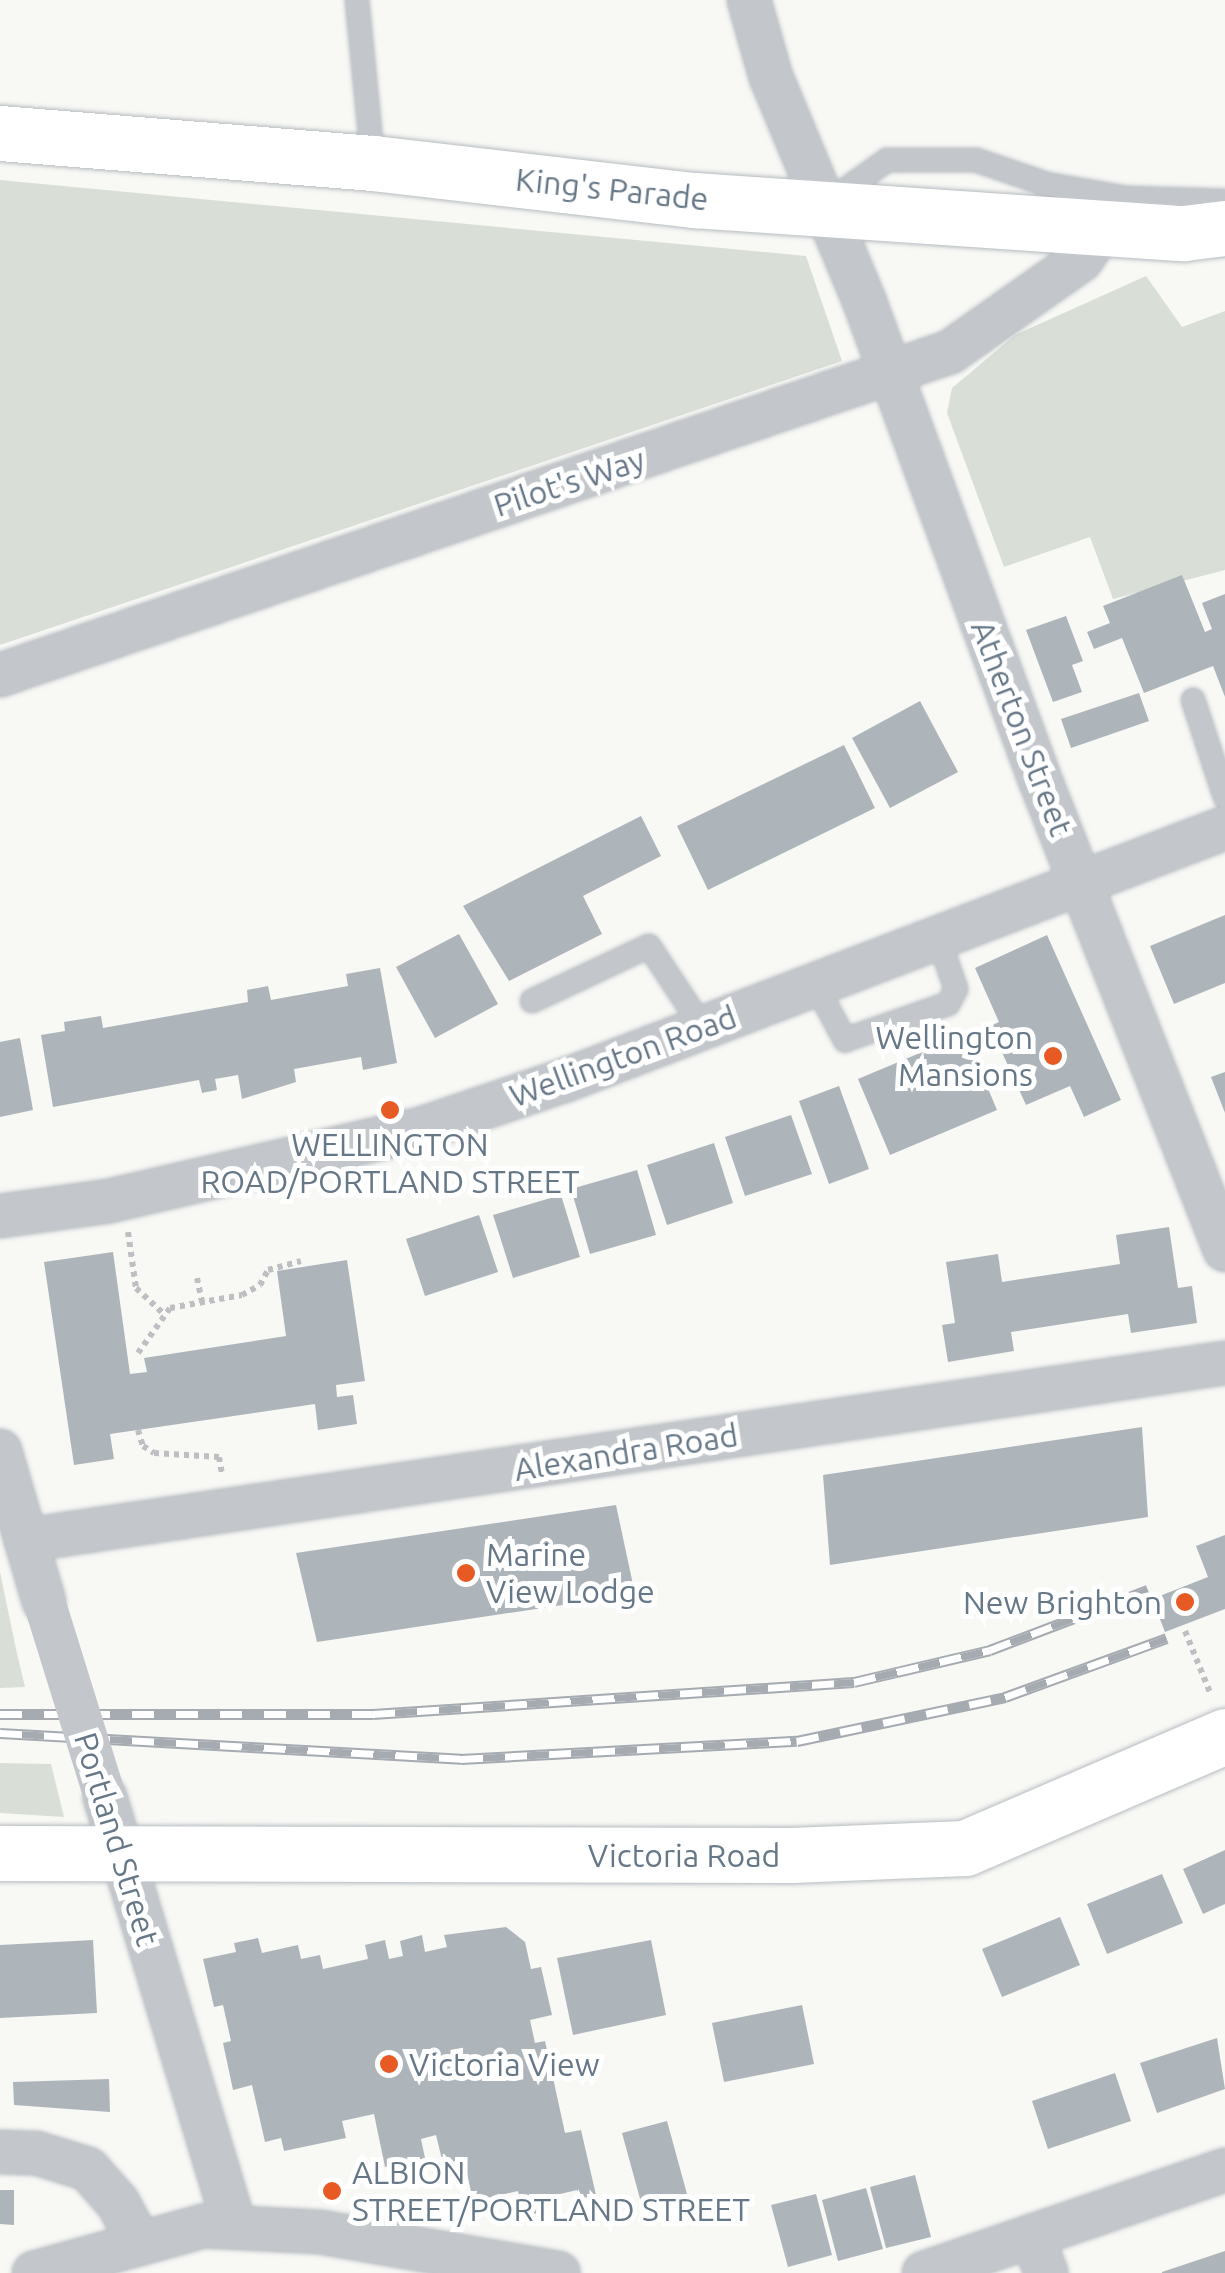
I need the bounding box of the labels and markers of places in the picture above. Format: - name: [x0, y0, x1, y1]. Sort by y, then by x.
- place label: Wellington Mansions: [875, 1019, 1033, 1094]
- marker: Wellington Mansions: [1042, 1045, 1064, 1067]
- marker: WELLINGTON ROAD/PORTLAND STREET: [379, 1099, 401, 1121]
- place label: WELLINGTON ROAD/PORTLAND STREET: [200, 1126, 580, 1201]
- place label: Marine View Lodge: [486, 1536, 655, 1611]
- marker: Marine View Lodge: [455, 1562, 477, 1584]
- place label: New Brighton: [963, 1583, 1162, 1621]
- marker: New Brighton: [1172, 1589, 1198, 1615]
- place label: Victoria View: [409, 2045, 600, 2083]
- marker: Victoria View: [378, 2053, 400, 2075]
- place label: ALBION STREET/PORTLAND STREET: [352, 2154, 750, 2229]
- marker: ALBION STREET/PORTLAND STREET: [321, 2180, 343, 2202]

